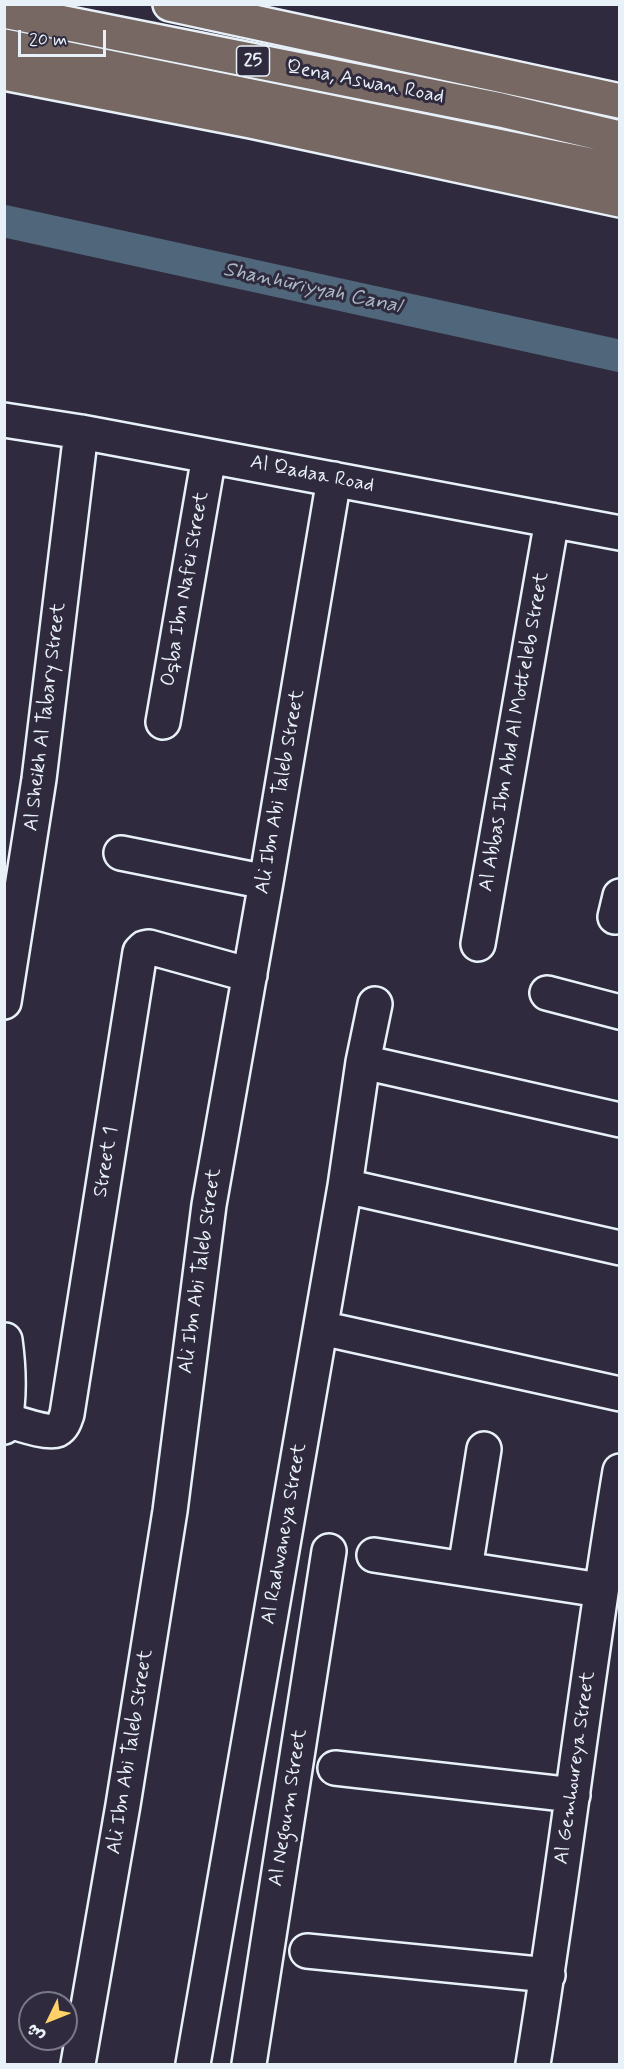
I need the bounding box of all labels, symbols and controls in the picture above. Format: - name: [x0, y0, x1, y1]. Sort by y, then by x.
- scale bar: [21, 18, 110, 56]
- text: 20 m: [29, 28, 67, 52]
- road number: 25: [236, 46, 270, 76]
- street label: Qena, Aswan Road: [284, 56, 446, 110]
- water label: Shanhūriyyah Canal: [221, 258, 403, 320]
- street label: Al Qadaa Road: [248, 451, 376, 499]
- street label: Oqba Ibn Nafei Street: [157, 490, 215, 688]
- street label: Al Abbas Ibn Abd Al Motteleb Street: [475, 570, 555, 894]
- street label: Al Sheikh Al Tabary Street: [20, 601, 72, 833]
- street label: Ali Ibn Abi Taleb Street: [251, 688, 311, 896]
- street label: Street 1: [90, 1125, 124, 1199]
- street label: Ali Ibn Abi Taleb Street: [175, 1167, 227, 1375]
- street label: Al Radwaneya Street: [257, 1442, 313, 1626]
- street label: Ali Ibn Abi Taleb Street: [103, 1648, 159, 1856]
- street label: Al Gemhoureya Street: [551, 1670, 601, 1866]
- street label: Al Negoum Street: [265, 1728, 313, 1888]
- north arrow: [18, 1991, 78, 2051]
- text: ش: [22, 2019, 50, 2046]

